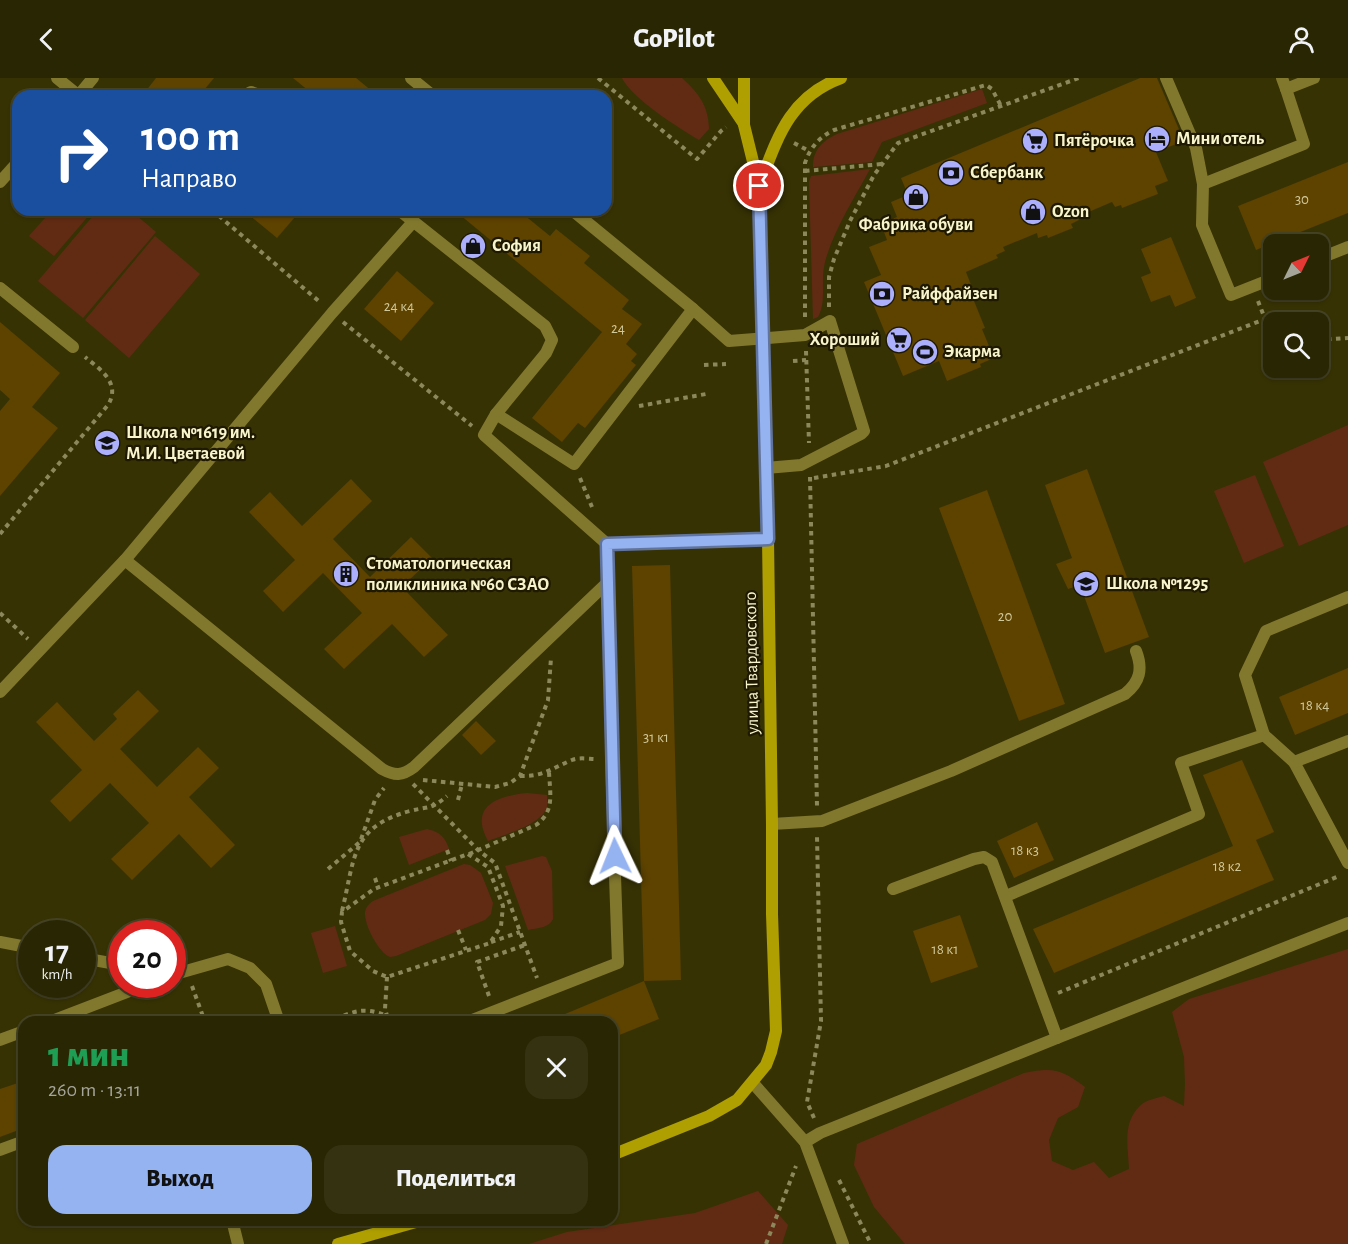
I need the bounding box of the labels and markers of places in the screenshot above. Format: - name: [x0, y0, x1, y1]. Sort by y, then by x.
- hotel icon: Мини отель: [1142, 124, 1172, 154]
- supermarket icon: Пятёрочка: [1020, 126, 1050, 156]
- place label: Мини отель: [1176, 130, 1265, 148]
- place label: Пятёрочка: [1054, 132, 1135, 150]
- bank icon: Сбербанк: [936, 158, 966, 188]
- pin: [733, 160, 784, 211]
- place label: Сбербанк: [970, 164, 1043, 182]
- shop icon: Фабрика обуви: [901, 182, 931, 212]
- shop icon: Ozon: [1018, 197, 1048, 227]
- place label: Ozon: [1052, 203, 1089, 221]
- place label: Фабрика обуви: [858, 216, 974, 234]
- shop icon: София: [458, 231, 488, 261]
- place label: София: [492, 237, 541, 255]
- bank icon: Райффайзен: [867, 279, 897, 309]
- place label: Райффайзен: [902, 285, 998, 303]
- supermarket icon: Хороший: [884, 325, 914, 355]
- place label: Хороший: [809, 331, 880, 349]
- sports icon: Экарма: [910, 337, 940, 367]
- place label: Экарма: [944, 343, 1001, 361]
- place label: Школа №1619 им. М.И. Цветаевой: [126, 424, 255, 463]
- school or university icon: Школа №1619 им. М.И. Цветаевой: [92, 428, 122, 458]
- place label: Стоматологическая поликлиника №60 СЗАО: [366, 555, 549, 594]
- building icon: Стоматологическая поликлиника №60 СЗАО: [331, 559, 361, 589]
- school or university icon: Школа №1295: [1071, 569, 1101, 599]
- place label: Школа №1295: [1106, 575, 1208, 593]

